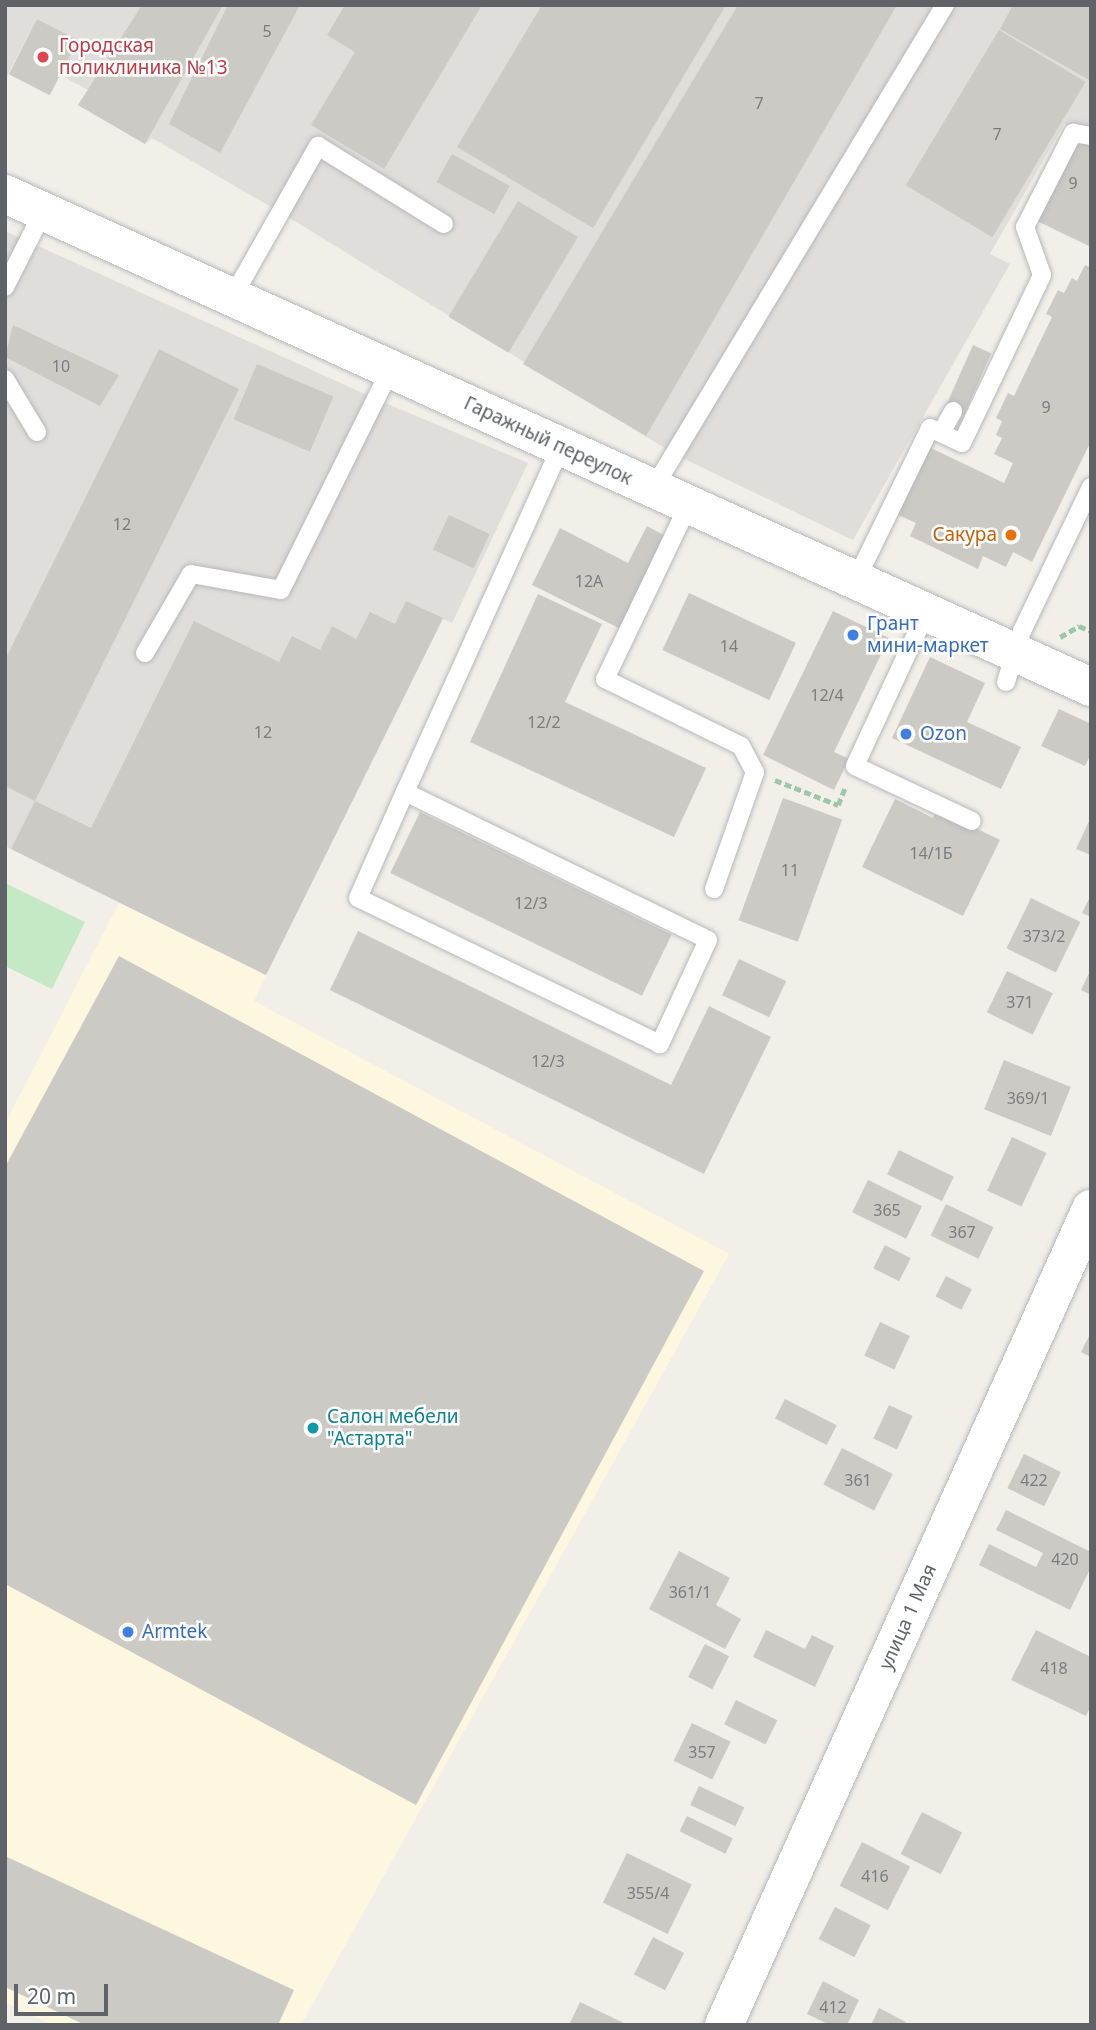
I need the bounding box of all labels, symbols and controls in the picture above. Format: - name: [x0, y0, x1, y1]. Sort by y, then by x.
- house number: 5: [262, 21, 272, 41]
- place label: Городская поликлиника №13: [59, 35, 228, 79]
- marker: Городская поликлиника №13: [33, 47, 53, 67]
- house number: 7: [754, 93, 764, 113]
- house number: 7: [992, 124, 1002, 144]
- house number: 9: [1068, 173, 1078, 193]
- house number: 10: [52, 356, 70, 376]
- street label: Гаражный переулок: [460, 392, 636, 490]
- house number: 9: [1041, 397, 1051, 417]
- house number: 12: [113, 514, 131, 534]
- place label: Сакура: [932, 524, 997, 546]
- marker: Сакура: [1003, 527, 1019, 543]
- house number: 12А: [575, 571, 603, 591]
- place label: Грант мини-маркет: [867, 613, 989, 657]
- marker: Грант мини-маркет: [845, 627, 861, 643]
- house number: 14: [720, 636, 738, 656]
- house number: 12/4: [810, 685, 844, 705]
- house number: 12/2: [527, 712, 561, 732]
- house number: 12: [254, 722, 272, 742]
- place label: Ozon: [920, 723, 967, 745]
- marker: Ozon: [898, 726, 914, 742]
- house number: 14/1Б: [909, 843, 953, 863]
- house number: 11: [781, 860, 799, 880]
- house number: 12/3: [514, 893, 548, 913]
- house number: 373/2: [1023, 926, 1065, 946]
- house number: 371: [1006, 992, 1034, 1012]
- house number: 12/3: [531, 1051, 565, 1071]
- house number: 369/1: [1007, 1088, 1049, 1108]
- house number: 365: [873, 1200, 901, 1220]
- house number: 367: [948, 1222, 976, 1242]
- place label: Салон мебели "Астарта": [327, 1406, 459, 1450]
- marker: Салон мебели "Астарта": [305, 1420, 321, 1436]
- house number: 361: [844, 1470, 872, 1490]
- house number: 422: [1020, 1470, 1048, 1490]
- house number: 420: [1051, 1549, 1079, 1569]
- street label: улица 1 Мая: [875, 1561, 941, 1673]
- house number: 361/1: [669, 1582, 711, 1602]
- place label: Armtek: [142, 1621, 207, 1643]
- marker: Armtek: [120, 1624, 136, 1640]
- house number: 418: [1040, 1658, 1068, 1678]
- house number: 357: [688, 1742, 716, 1762]
- house number: 416: [861, 1866, 889, 1886]
- house number: 355/4: [627, 1883, 669, 1903]
- scale bar: [18, 1970, 112, 2014]
- text: 20 m: [27, 1982, 76, 2010]
- house number: 412: [819, 1997, 847, 2017]

